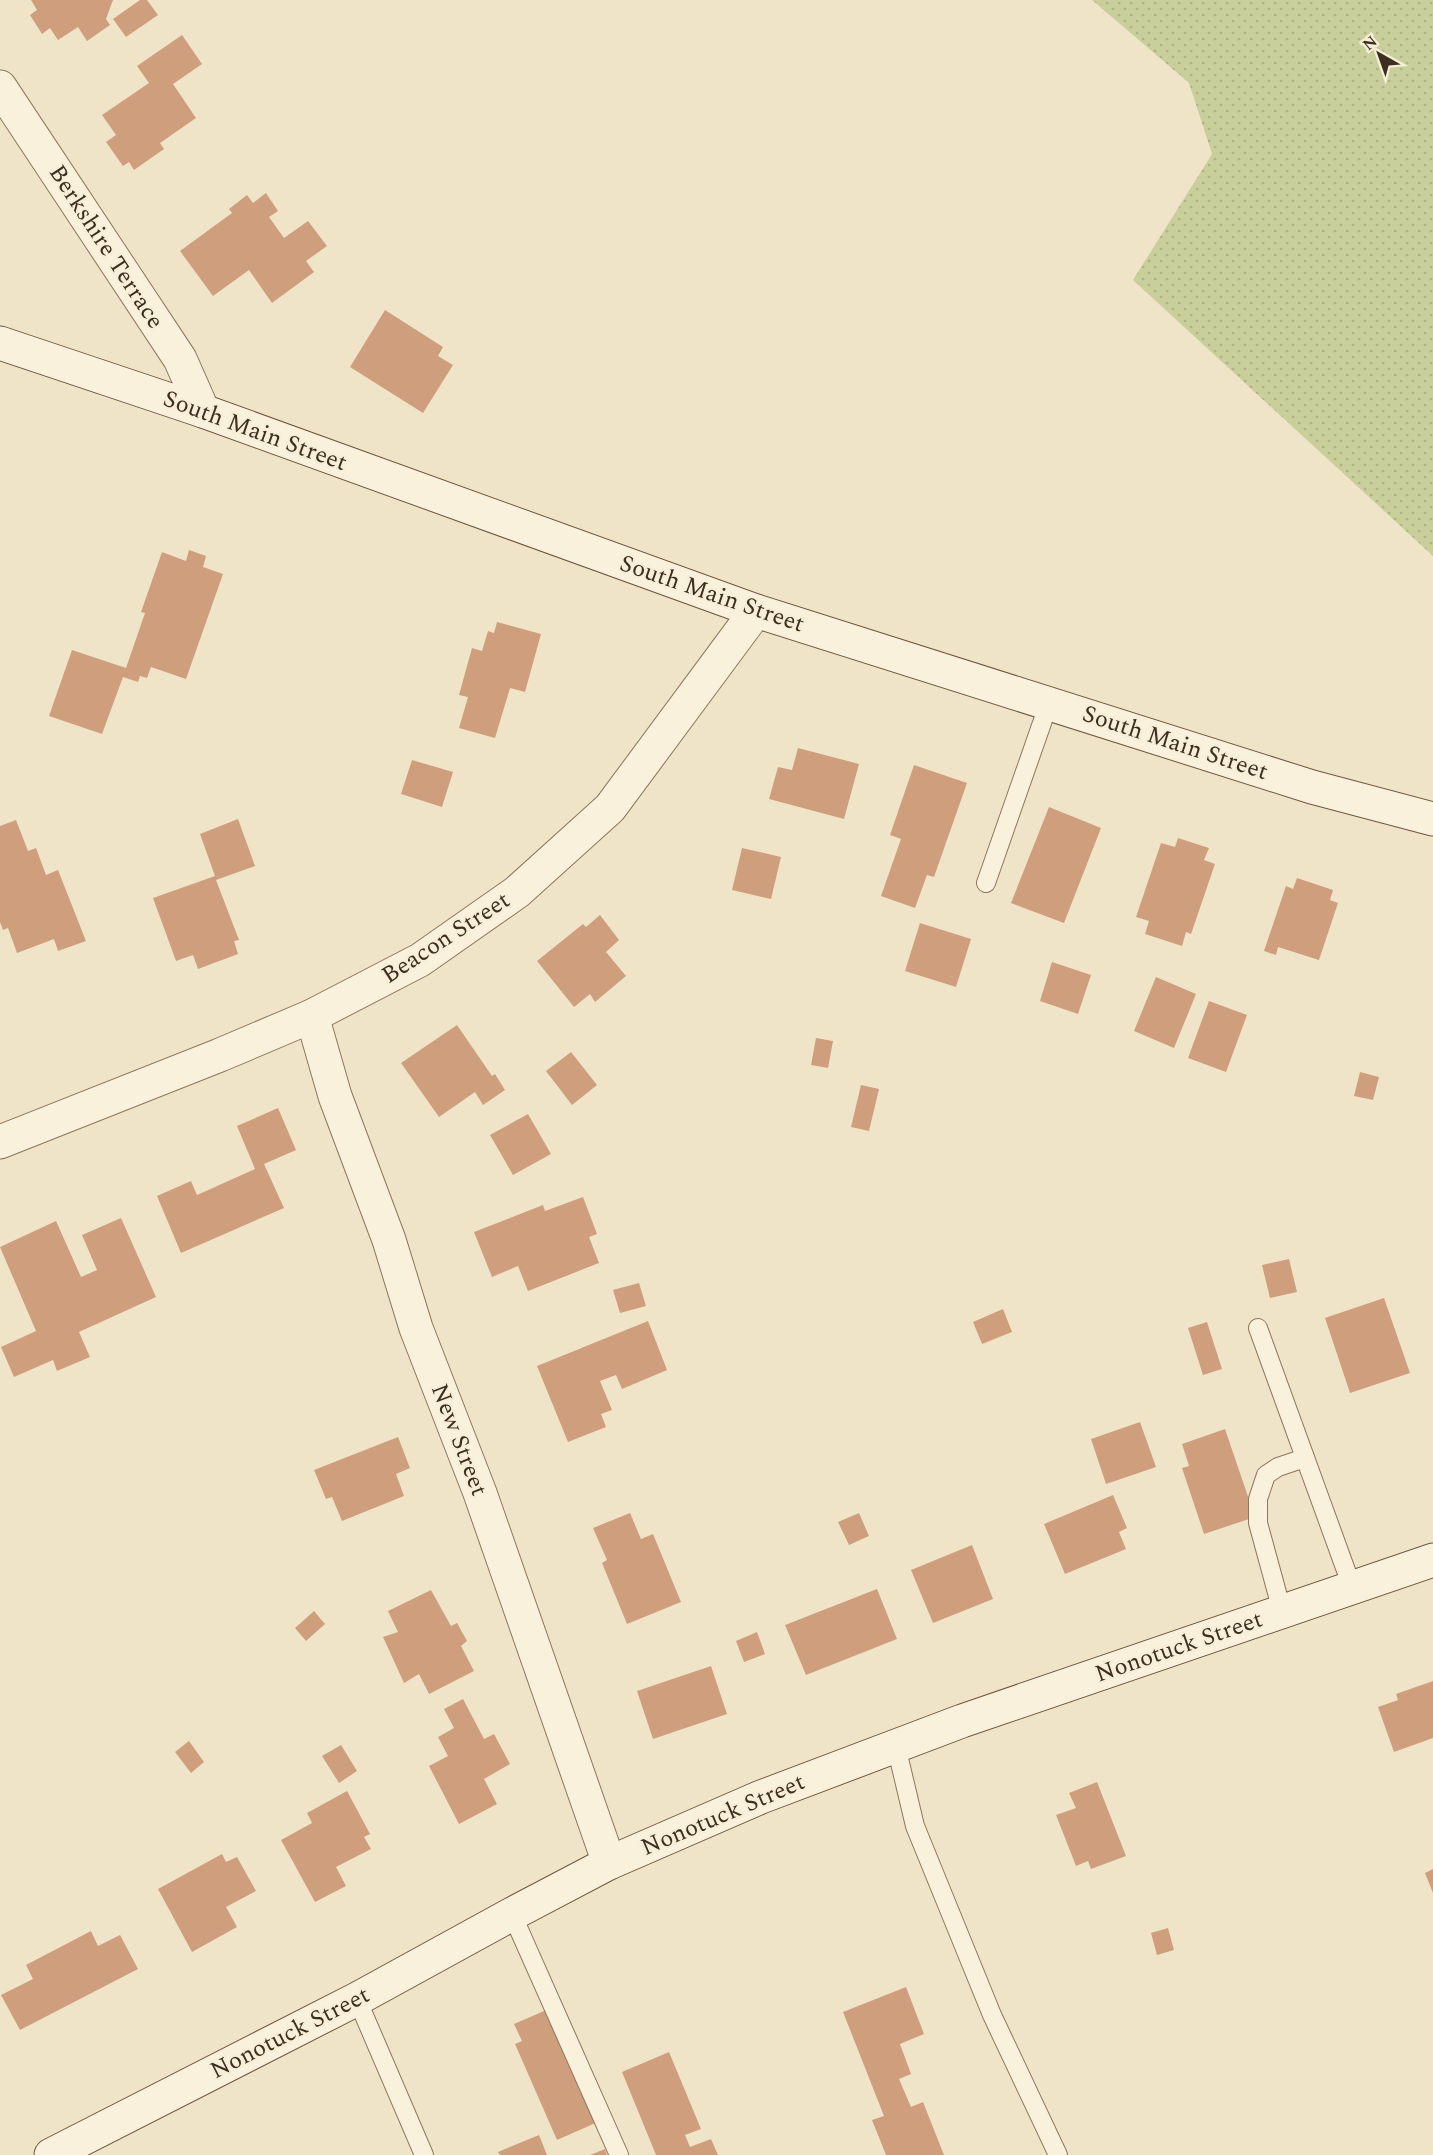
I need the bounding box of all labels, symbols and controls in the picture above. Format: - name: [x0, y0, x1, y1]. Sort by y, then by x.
- north arrow: [1349, 24, 1409, 84]
- text: N: [1357, 30, 1383, 57]
- street label: Berkshire Terrace: [39, 158, 173, 336]
- street label: South Main Street: [158, 381, 352, 481]
- street label: South Main Street: [615, 546, 809, 642]
- street label: South Main Street: [1078, 696, 1272, 790]
- street label: Beacon Street: [375, 883, 517, 993]
- street label: New Street: [421, 1379, 497, 1501]
- street label: Nonotuck Street: [1090, 1602, 1268, 1692]
- street label: Nonotuck Street: [635, 1764, 811, 1866]
- street label: Nonotuck Street: [204, 1977, 376, 2089]

